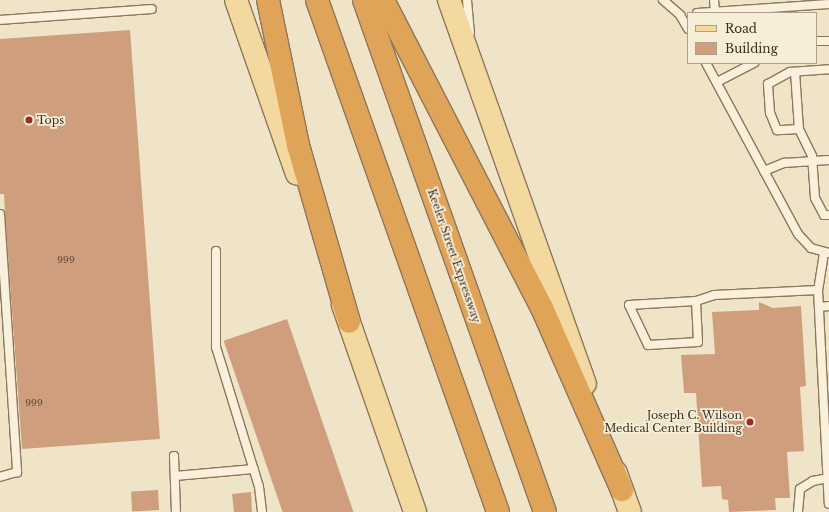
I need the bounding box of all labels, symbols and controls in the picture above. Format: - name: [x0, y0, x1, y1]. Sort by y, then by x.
- legend: [687, 12, 817, 64]
- text: Road: [725, 21, 757, 36]
- text: Building: [725, 41, 778, 56]
- place label: Tops: [37, 113, 64, 127]
- marker: Tops: [24, 115, 34, 125]
- street label: Keeler Street Expressway: [425, 187, 483, 325]
- house number: 999: [57, 255, 75, 265]
- house number: 999: [25, 398, 43, 408]
- place label: Joseph C. Wilson Medical Center Building: [604, 409, 742, 435]
- marker: Joseph C. Wilson Medical Center Building: [745, 417, 755, 427]

